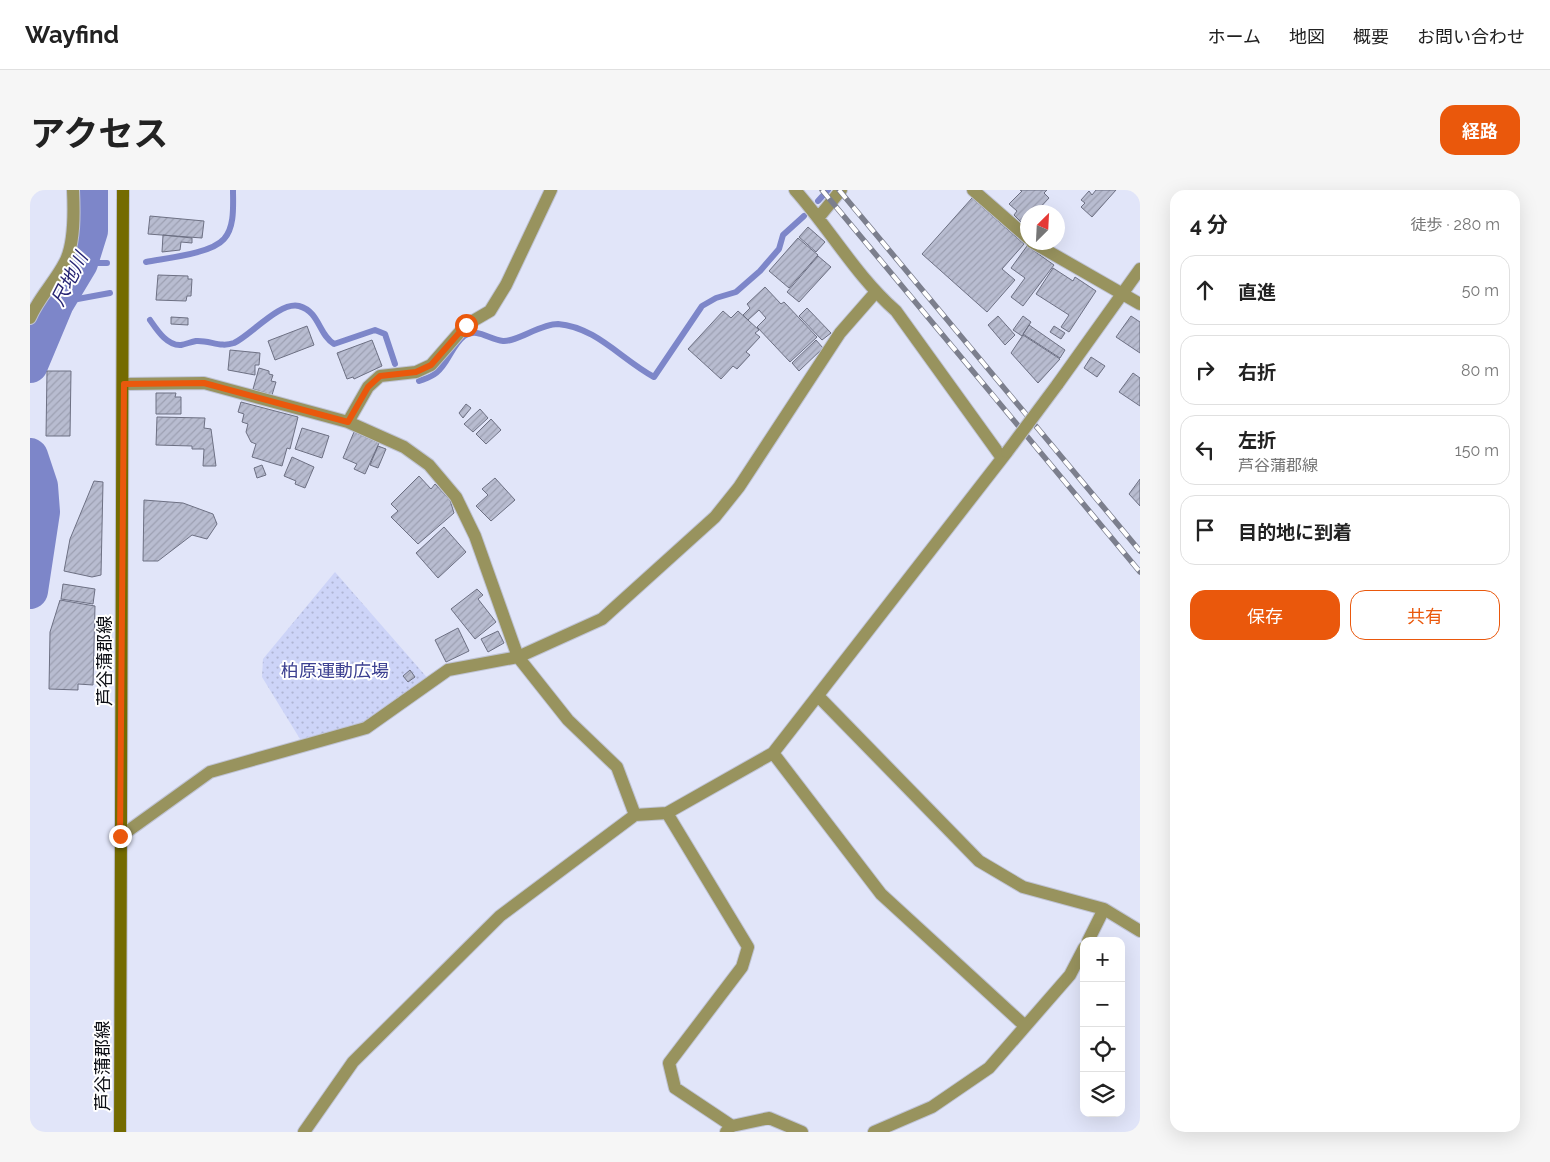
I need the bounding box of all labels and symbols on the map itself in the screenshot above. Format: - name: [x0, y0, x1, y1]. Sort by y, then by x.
- north arrow: [1020, 205, 1065, 250]
- water label: 尺地川: [46, 247, 93, 309]
- route start: [455, 314, 478, 337]
- street label: 芦谷蒲郡線: [94, 616, 115, 706]
- park label: 柏原運動広場: [281, 660, 389, 681]
- route end: [109, 825, 132, 848]
- street label: 芦谷蒲郡線: [92, 1021, 113, 1111]

